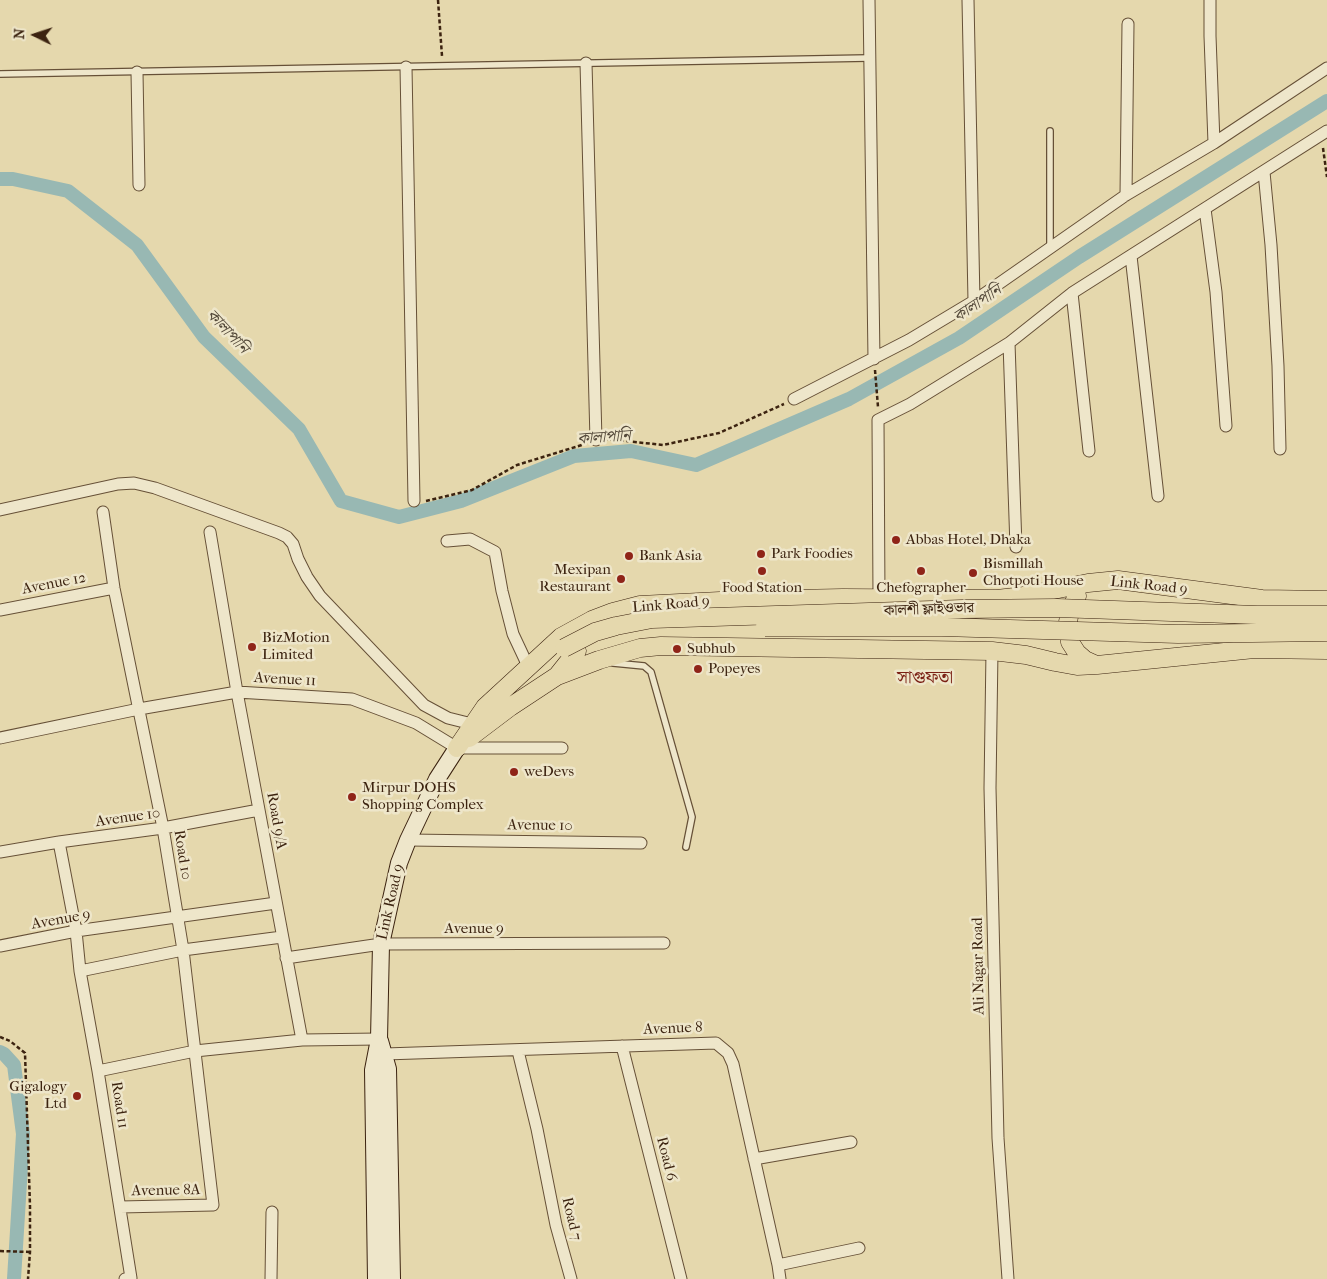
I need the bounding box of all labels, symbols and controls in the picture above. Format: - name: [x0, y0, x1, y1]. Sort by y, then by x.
- north arrow: [10, 10, 60, 60]
- text: N: [11, 28, 28, 40]
- water label: কালাপানি: [951, 281, 1005, 327]
- water label: কালাপানি: [202, 306, 252, 358]
- water label: কালাপানি: [577, 427, 631, 449]
- place label: Abbas Hotel, Dhaka: [906, 531, 1031, 549]
- marker: Abbas Hotel, Dhaka: [890, 534, 902, 546]
- place label: Park Foodies: [771, 545, 853, 563]
- place label: Bank Asia: [639, 547, 702, 565]
- marker: Park Foodies: [755, 548, 767, 560]
- marker: Bank Asia: [623, 550, 635, 562]
- place label: Bismillah Chotpoti House: [983, 555, 1084, 590]
- place label: Mexipan Restaurant: [539, 561, 611, 596]
- marker: Food Station: [756, 565, 768, 577]
- marker: Chefographer: [915, 565, 927, 577]
- marker: Bismillah Chotpoti House: [967, 567, 979, 579]
- street label: Avenue 12: [21, 569, 87, 599]
- marker: Mexipan Restaurant: [615, 573, 627, 585]
- street label: Link Road 9: [1109, 573, 1189, 599]
- place label: Food Station: [722, 579, 802, 597]
- place label: Chefographer: [876, 579, 966, 597]
- street label: Link Road 9: [632, 593, 710, 617]
- street label: কালশী ফ্লাইওভার: [883, 599, 975, 621]
- place label: BizMotion Limited: [262, 629, 330, 664]
- place label: Subhub: [687, 640, 735, 658]
- marker: BizMotion Limited: [246, 641, 258, 653]
- marker: Subhub: [671, 643, 683, 655]
- place label: Popeyes: [708, 660, 760, 678]
- marker: Popeyes: [692, 663, 704, 675]
- district label: সাগুফতা: [897, 668, 953, 690]
- street label: Avenue 11: [253, 669, 317, 691]
- place label: weDevs: [524, 763, 574, 781]
- marker: weDevs: [508, 766, 520, 778]
- place label: Mirpur DOHS Shopping Complex: [362, 779, 484, 814]
- street label: Road 9/A: [262, 791, 290, 851]
- marker: Mirpur DOHS Shopping Complex: [346, 791, 358, 803]
- street label: Avenue 10: [94, 805, 162, 831]
- street label: Avenue 10: [507, 816, 573, 836]
- street label: Road 10: [169, 829, 195, 881]
- street label: Link Road 9: [374, 862, 408, 942]
- street label: Avenue 9: [30, 906, 92, 934]
- street label: Ali Nagar Road: [969, 917, 989, 1015]
- street label: Avenue 9: [444, 920, 504, 938]
- street label: Avenue 8: [643, 1019, 703, 1039]
- place label: Gigalogy Ltd: [9, 1078, 67, 1113]
- street label: Road 11: [106, 1080, 132, 1130]
- marker: Gigalogy Ltd: [71, 1090, 83, 1102]
- street label: Road 6: [652, 1135, 680, 1183]
- street label: Avenue 8A: [131, 1181, 201, 1201]
- street label: Road 7: [557, 1196, 585, 1242]

